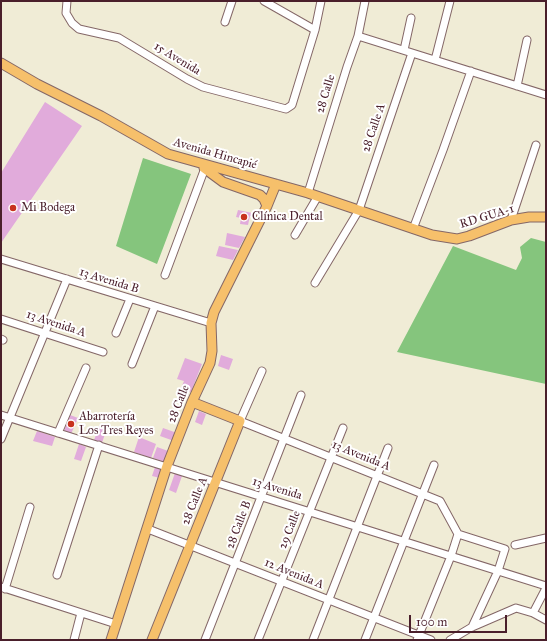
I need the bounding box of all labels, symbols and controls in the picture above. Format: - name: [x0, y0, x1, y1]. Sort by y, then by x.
- street label: 15 Avenida: [151, 39, 203, 79]
- street label: 28 Calle: [313, 73, 339, 115]
- street label: 28 Calle A: [359, 102, 389, 154]
- street label: Avenida Hincapié: [172, 135, 258, 173]
- place label: Mi Bodega: [21, 201, 75, 215]
- street label: RD GUA-1: [458, 202, 516, 232]
- marker: Mi Bodega: [8, 203, 18, 213]
- place label: Clínica Dental: [252, 210, 323, 224]
- marker: Clínica Dental: [239, 212, 249, 222]
- street label: 13 Avenida B: [77, 265, 141, 297]
- street label: 13 Avenida A: [24, 308, 88, 340]
- street label: 28 Calle: [165, 383, 193, 425]
- place label: Abarrotería Los Tres Reyes: [79, 410, 153, 438]
- marker: Abarrotería Los Tres Reyes: [66, 419, 76, 429]
- street label: 13 Avenida A: [330, 438, 392, 474]
- street label: 28 Calle A: [179, 475, 211, 527]
- street label: 13 Avenida: [250, 475, 304, 503]
- street label: 28 Calle B: [223, 499, 255, 551]
- street label: 29 Calle: [276, 509, 304, 551]
- street label: 12 Avenida A: [262, 556, 326, 592]
- scale bar: [411, 607, 509, 633]
- text: 100 m: [416, 615, 447, 629]

